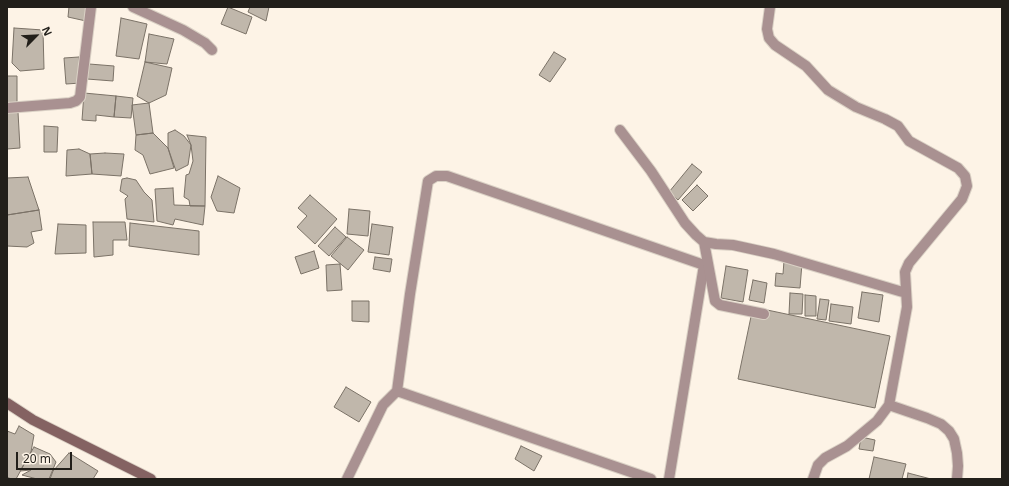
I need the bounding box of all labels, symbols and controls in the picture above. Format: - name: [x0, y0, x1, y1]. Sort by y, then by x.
- north arrow: [16, 16, 56, 56]
- text: N: [39, 24, 56, 38]
- scale bar: [18, 444, 74, 470]
- text: 20 m: [23, 450, 51, 467]

